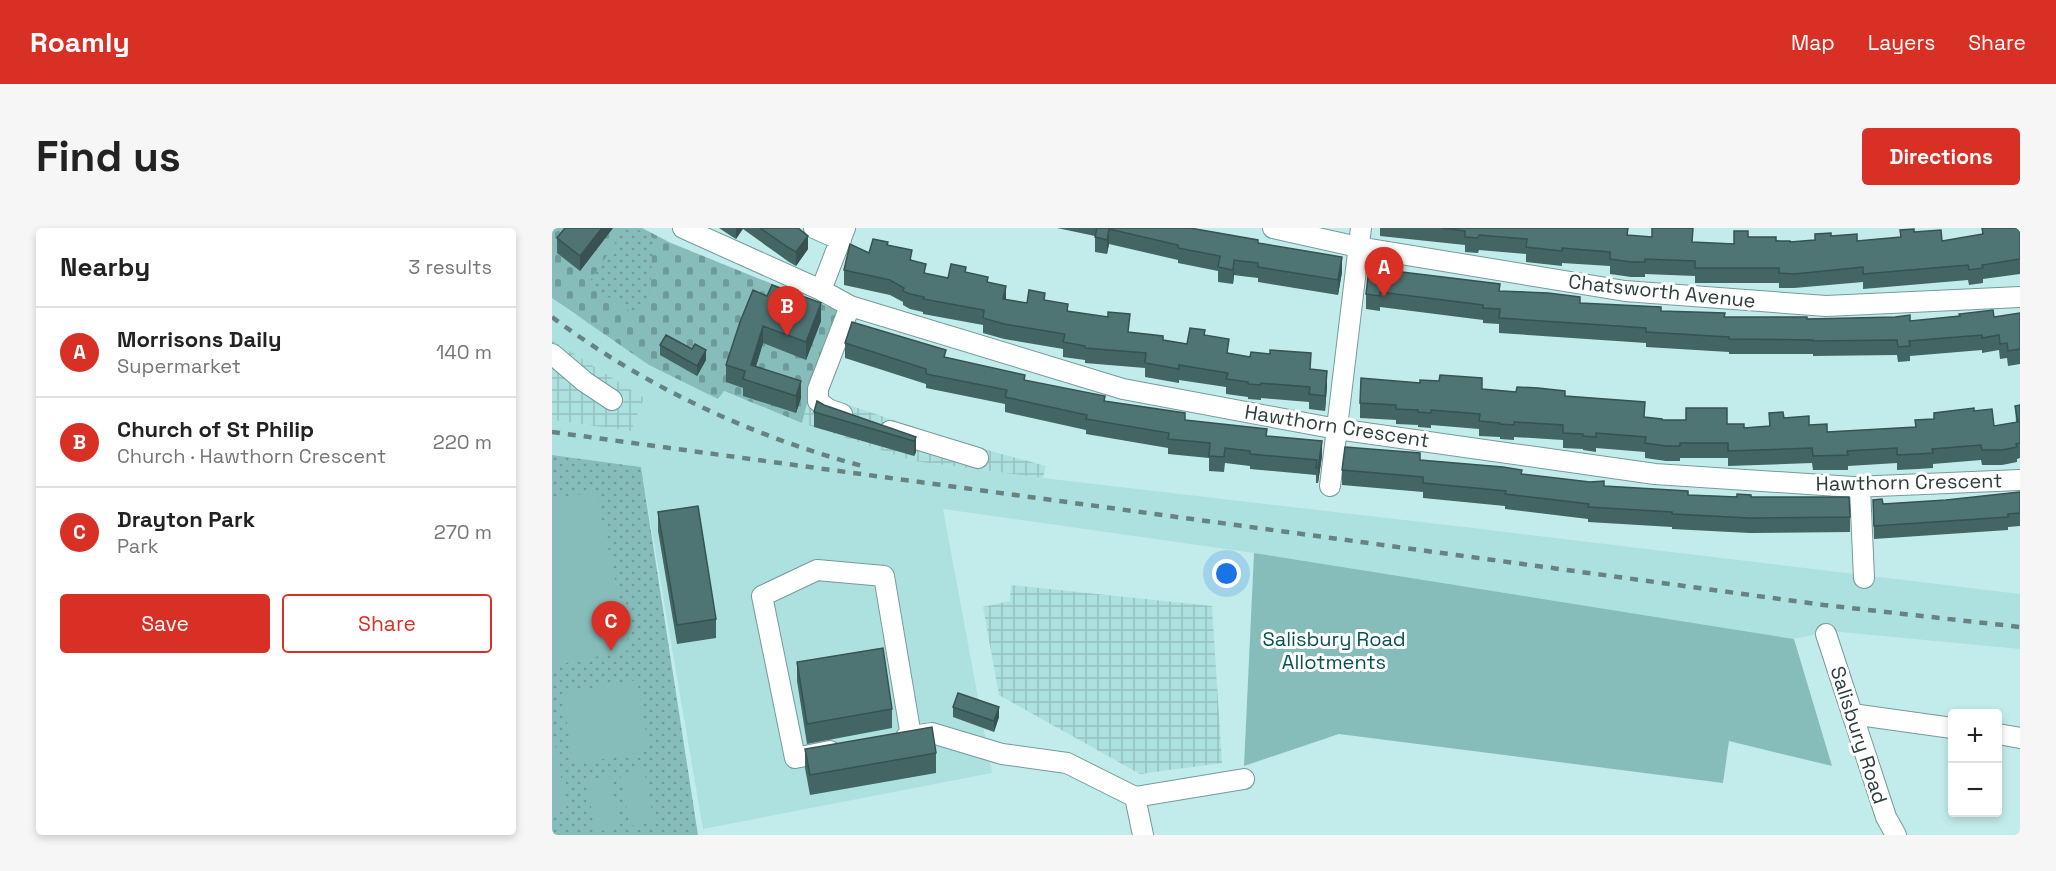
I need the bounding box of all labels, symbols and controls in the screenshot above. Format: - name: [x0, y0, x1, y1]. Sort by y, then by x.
- text: Roamly: [30, 24, 130, 60]
- text: Map: [1791, 29, 1835, 56]
- text: Layers: [1868, 29, 1935, 56]
- text: Share: [1968, 29, 2026, 56]
- button: Directions: [1862, 128, 2020, 185]
- text: Find us: [36, 130, 181, 183]
- pin: A: [1364, 248, 1404, 297]
- text: Nearby: [60, 250, 150, 284]
- text: 3 results: [408, 254, 492, 280]
- street label: Chatsworth Avenue: [1567, 268, 1757, 314]
- pin: B: [768, 286, 806, 336]
- text: Morrisons Daily: [117, 325, 281, 353]
- text: A: [73, 339, 86, 365]
- text: 140 m: [436, 339, 492, 365]
- text: Supermarket: [117, 353, 241, 379]
- street label: Hawthorn Crescent: [1243, 399, 1431, 453]
- text: Church of St Philip: [117, 415, 314, 443]
- text: B: [73, 429, 86, 455]
- text: 220 m: [433, 429, 492, 455]
- text: Church · Hawthorn Crescent: [117, 443, 386, 469]
- street label: Hawthorn Crescent: [1815, 467, 2003, 497]
- text: Drayton Park: [117, 505, 255, 533]
- text: C: [73, 519, 86, 545]
- text: 270 m: [434, 519, 492, 545]
- text: Park: [117, 533, 159, 559]
- your location: [1212, 559, 1241, 588]
- button: Save: [60, 594, 270, 653]
- button: Share: [282, 594, 492, 653]
- pin: C: [592, 602, 630, 651]
- park label: Salisbury Road Allotments: [1262, 626, 1406, 675]
- street label: Salisbury Road: [1825, 663, 1893, 807]
- map controls: [1948, 709, 2002, 817]
- button: +: [1948, 709, 2002, 763]
- button: −: [1948, 763, 2002, 817]

